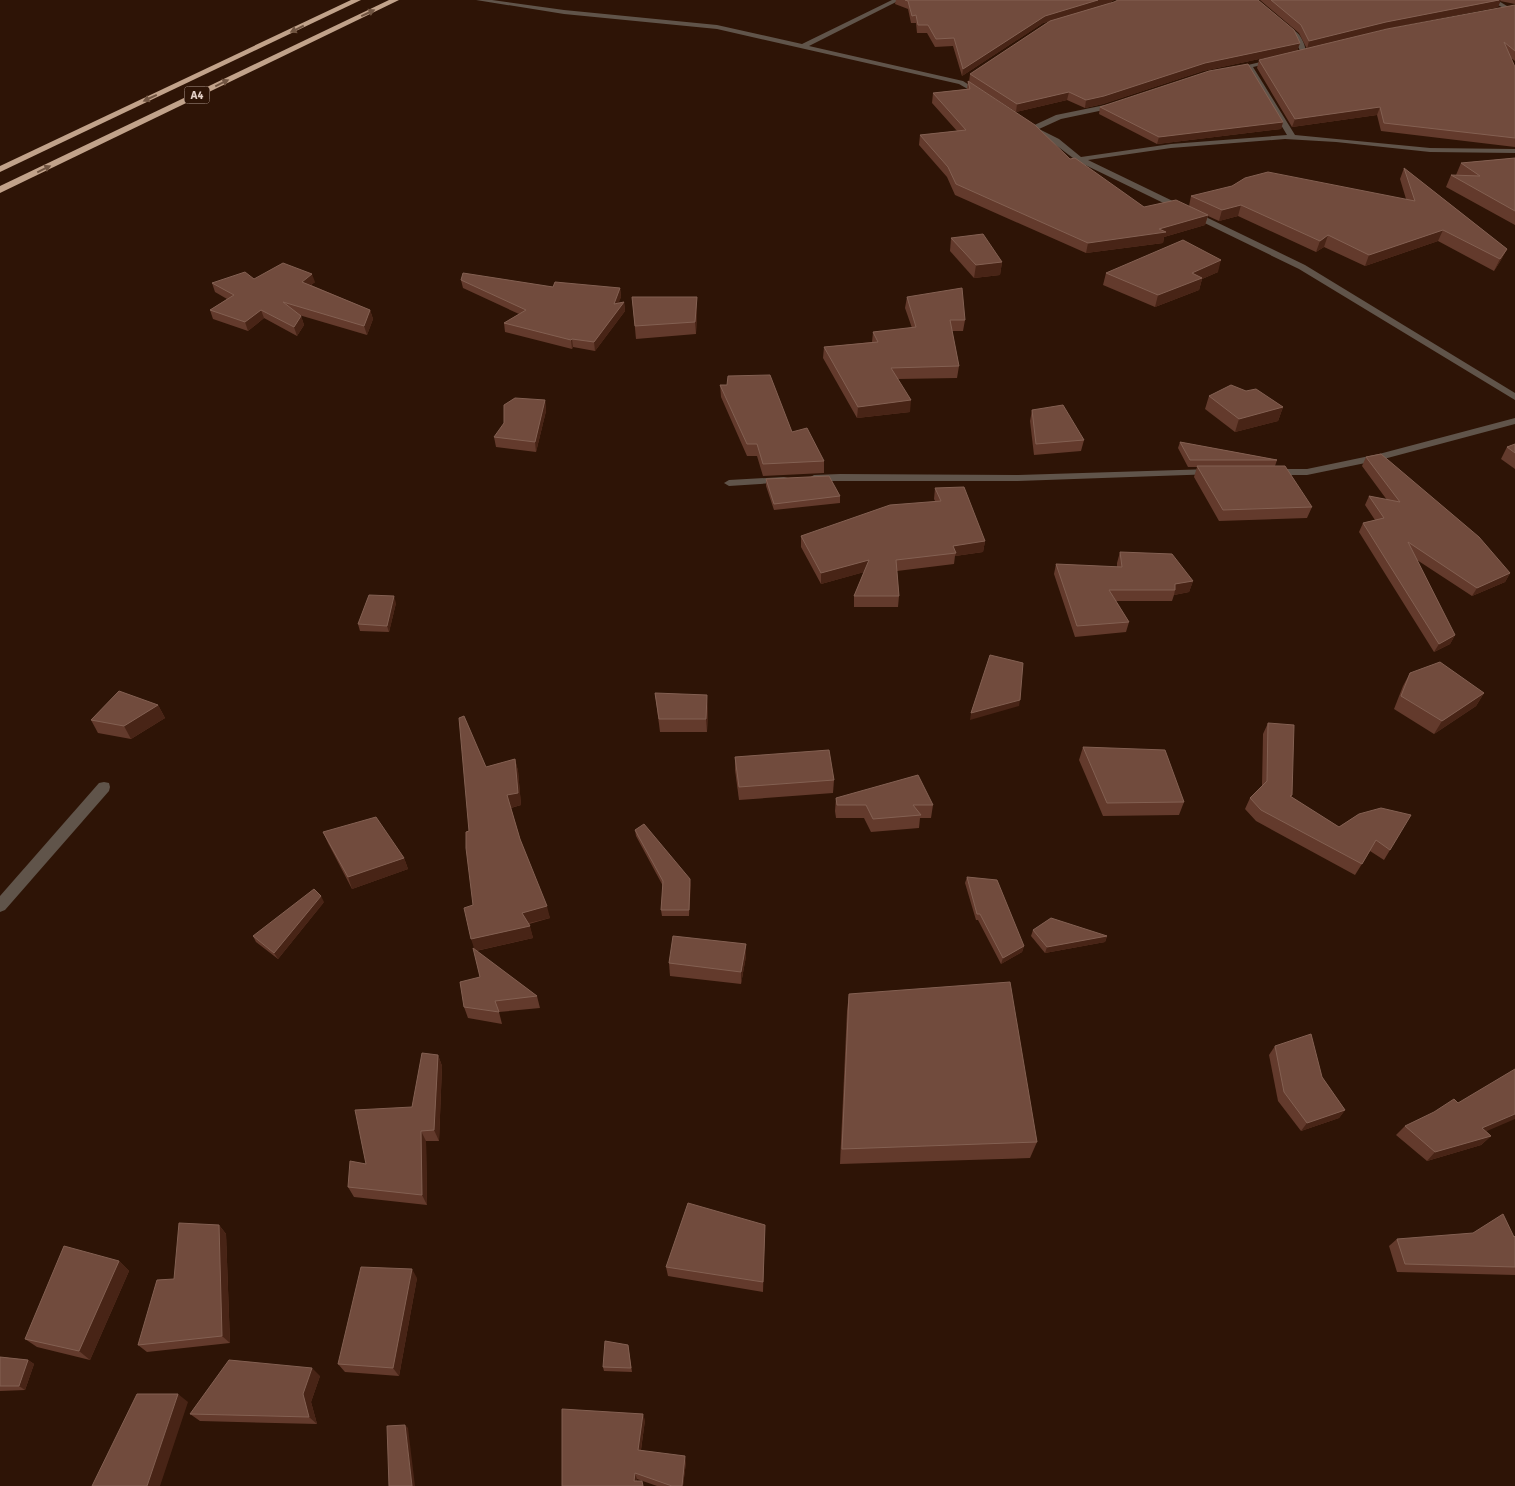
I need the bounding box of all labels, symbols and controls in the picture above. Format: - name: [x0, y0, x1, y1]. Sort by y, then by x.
- one-way arrow: [361, 8, 375, 16]
- one-way arrow: [290, 25, 304, 33]
- one-way arrow: [215, 79, 229, 87]
- road number: A4: [184, 86, 210, 104]
- one-way arrow: [143, 95, 157, 103]
- one-way arrow: [37, 165, 51, 173]

